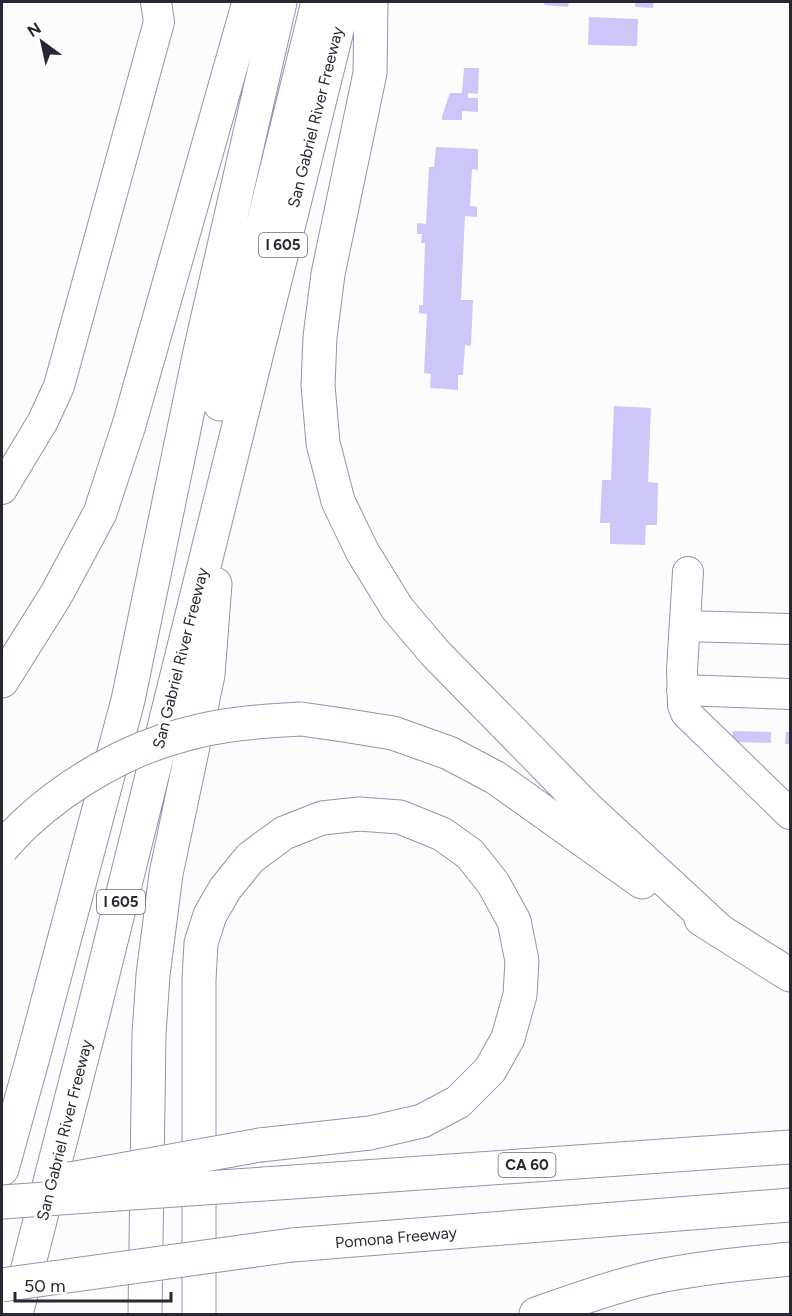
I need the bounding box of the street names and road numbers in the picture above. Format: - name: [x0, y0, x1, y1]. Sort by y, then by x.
- street label: San Gabriel River Freeway: [284, 24, 347, 210]
- road number: I 605: [259, 233, 307, 257]
- street label: San Gabriel River Freeway: [149, 565, 212, 751]
- road number: I 605: [97, 890, 145, 914]
- street label: San Gabriel River Freeway: [33, 1037, 96, 1223]
- road number: CA 60: [498, 1153, 556, 1177]
- street label: Pomona Freeway: [334, 1223, 458, 1252]

